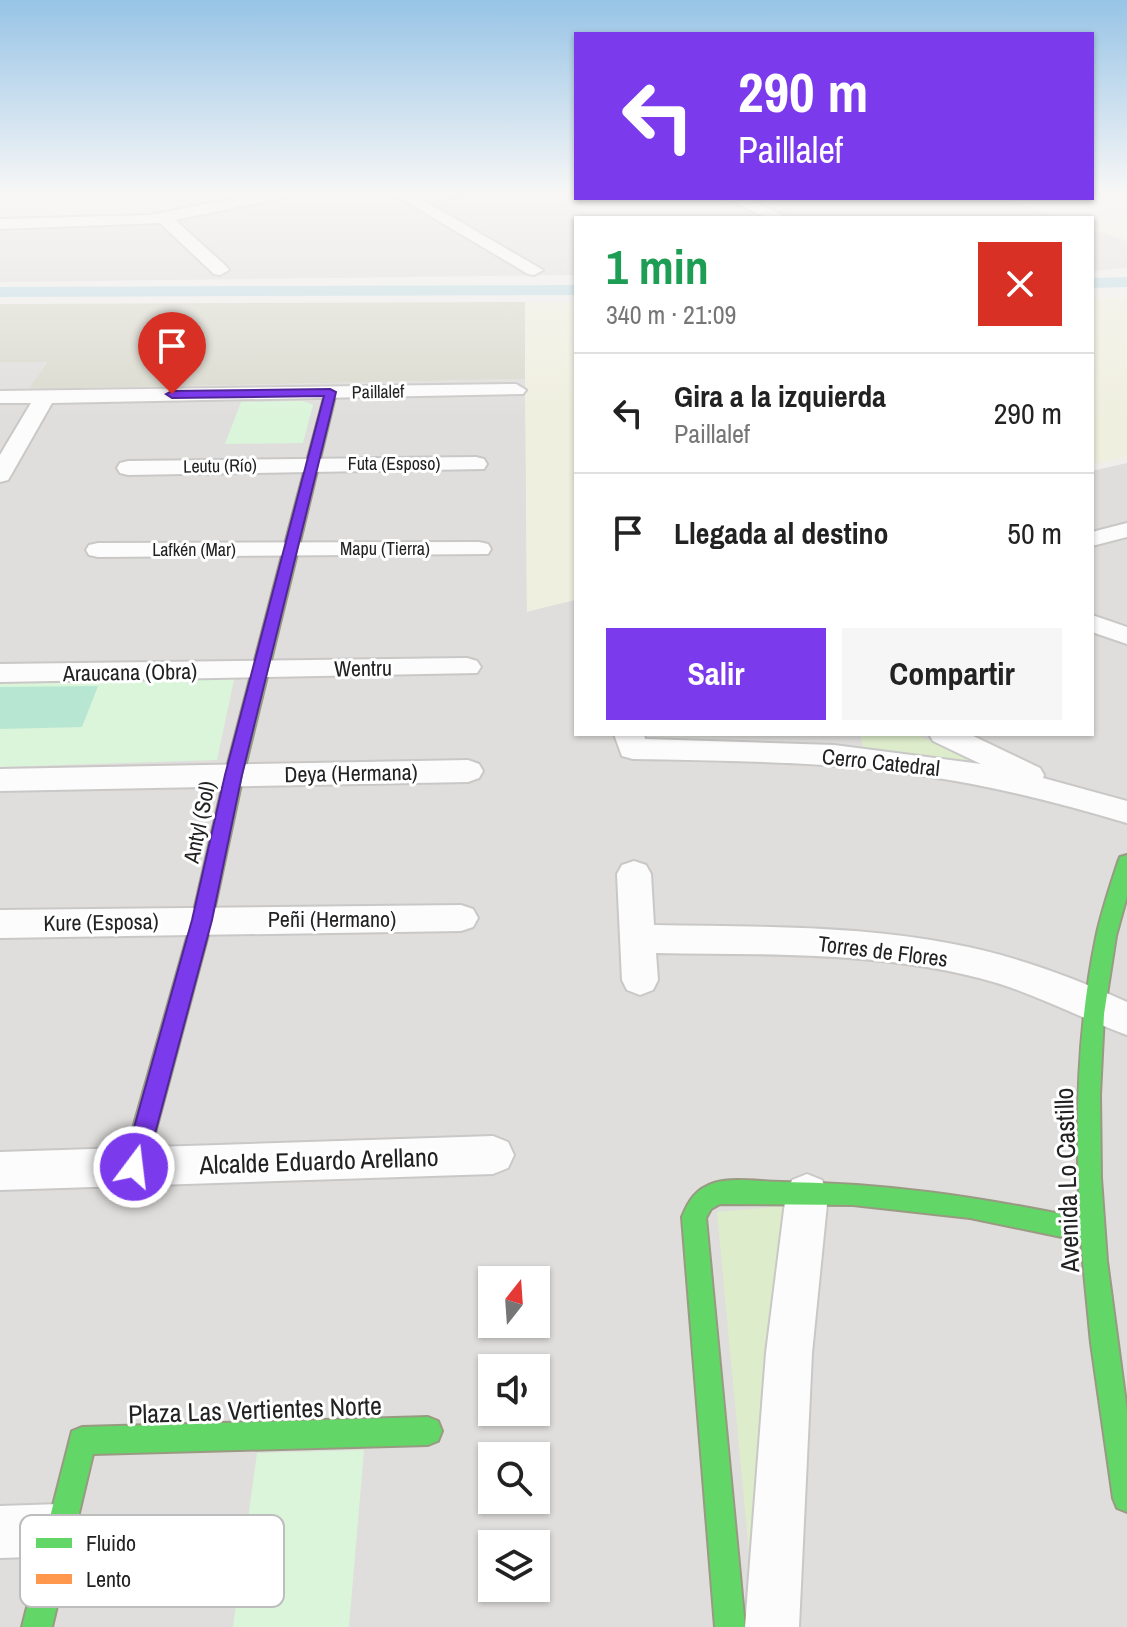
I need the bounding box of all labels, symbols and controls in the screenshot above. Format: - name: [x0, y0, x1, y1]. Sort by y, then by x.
- text: 290 m: [738, 54, 868, 129]
- icon: left: [606, 64, 710, 168]
- text: Paillalef: [738, 126, 843, 174]
- text: 1 min: [606, 234, 709, 299]
- button: close: [978, 242, 1062, 326]
- text: 340 m · 21:09: [606, 297, 736, 332]
- pin: [138, 312, 206, 394]
- icon: arrive: [150, 324, 194, 368]
- text: Gira a la izquierda: [674, 376, 886, 416]
- street label: Paillalef: [352, 379, 405, 404]
- icon: left: [606, 391, 650, 435]
- text: 290 m: [994, 393, 1062, 433]
- text: Paillalef: [674, 416, 750, 451]
- street label: Futa (Esposo): [348, 451, 440, 476]
- street label: Leutu (Río): [183, 452, 257, 479]
- icon: arrive: [606, 511, 650, 555]
- text: Llegada al destino: [674, 513, 889, 553]
- text: 50 m: [1007, 513, 1062, 553]
- street label: Mapu (Tierra): [340, 536, 430, 561]
- street label: Lafkén (Mar): [152, 537, 236, 562]
- button: Salir: [606, 628, 826, 720]
- button: Compartir: [842, 628, 1062, 720]
- street label: Wentru: [334, 652, 392, 684]
- street label: Araucana (Obra): [62, 656, 197, 688]
- street label: Cerro Catedral: [821, 741, 941, 783]
- street label: Deya (Hermana): [284, 757, 418, 789]
- street label: Antyl (Sol): [175, 778, 222, 867]
- street label: Peñi (Hermano): [268, 904, 396, 934]
- street label: Kure (Esposa): [43, 906, 159, 938]
- street label: Torres de Flores: [816, 928, 950, 974]
- street label: Avenida Lo Castillo: [1046, 1087, 1087, 1274]
- position arrow: [92, 1125, 176, 1209]
- street label: Alcalde Eduardo Arellano: [198, 1139, 439, 1182]
- north arrow: [478, 1266, 550, 1338]
- map controls: [478, 1266, 550, 1602]
- button: sound: [478, 1354, 550, 1426]
- street label: Plaza Las Vertientes Norte: [128, 1388, 382, 1431]
- button: search: [478, 1442, 550, 1514]
- legend: [20, 1515, 284, 1607]
- text: Fluido: [86, 1528, 136, 1558]
- button: layers: [478, 1530, 550, 1602]
- text: Lento: [86, 1564, 131, 1594]

